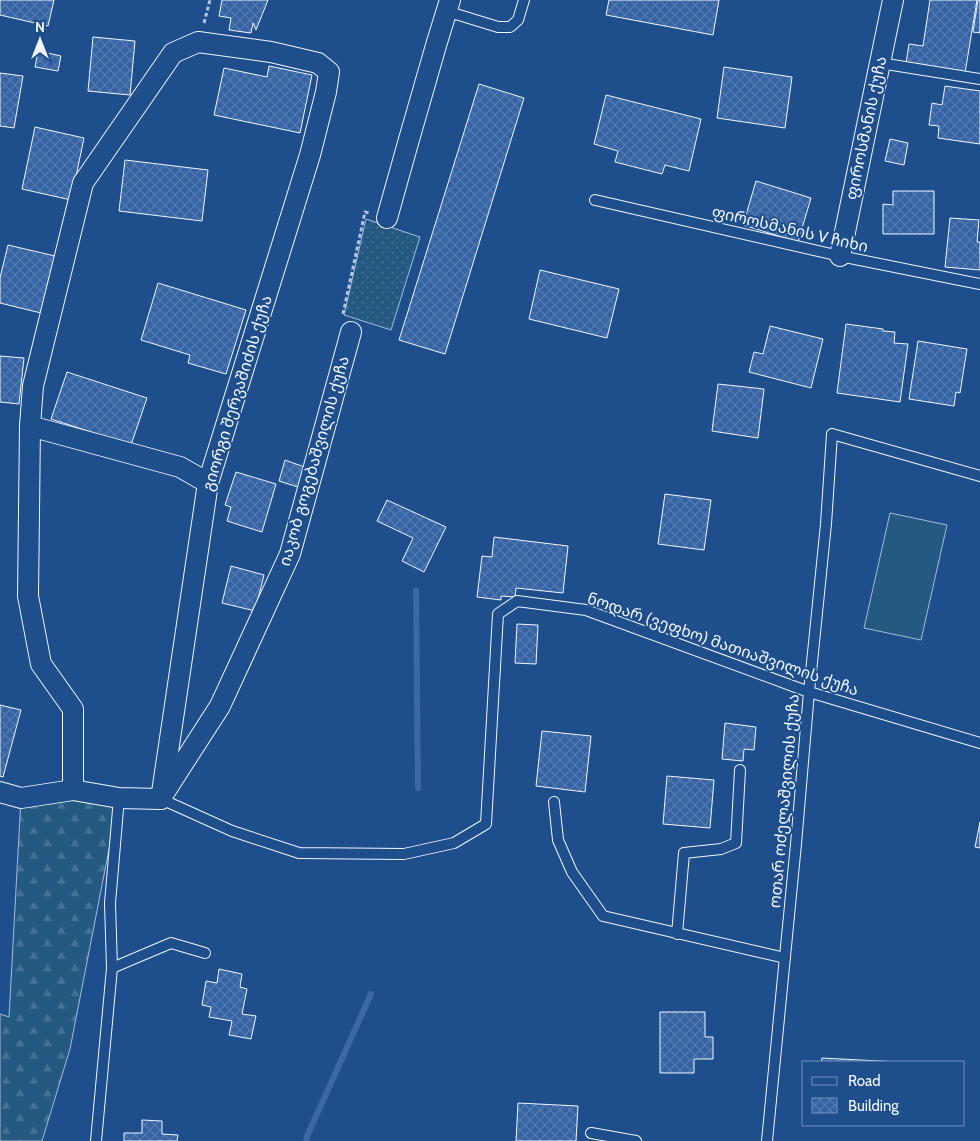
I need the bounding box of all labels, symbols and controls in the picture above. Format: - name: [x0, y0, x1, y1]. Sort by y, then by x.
- north arrow: [15, 15, 65, 65]
- text: N: [35, 18, 45, 36]
- street label: ფიროსმანის ქუჩა: [841, 54, 891, 202]
- street label: ფიროსმანის V ჩიხი: [710, 202, 870, 256]
- street label: გიორგი შერვაშიძის ქუჩა: [198, 293, 276, 493]
- street label: იაკობ გოგებაშვილის ქუჩა: [275, 354, 354, 568]
- street label: ნოდარ (ვეფხო) მათიაშვილის ქუჩა: [584, 588, 861, 700]
- street label: ოთარ ოძელაშვილის ქუჩა: [765, 693, 804, 909]
- legend: [802, 1061, 965, 1126]
- text: Road: [848, 1072, 881, 1090]
- text: Building: [848, 1097, 899, 1115]

